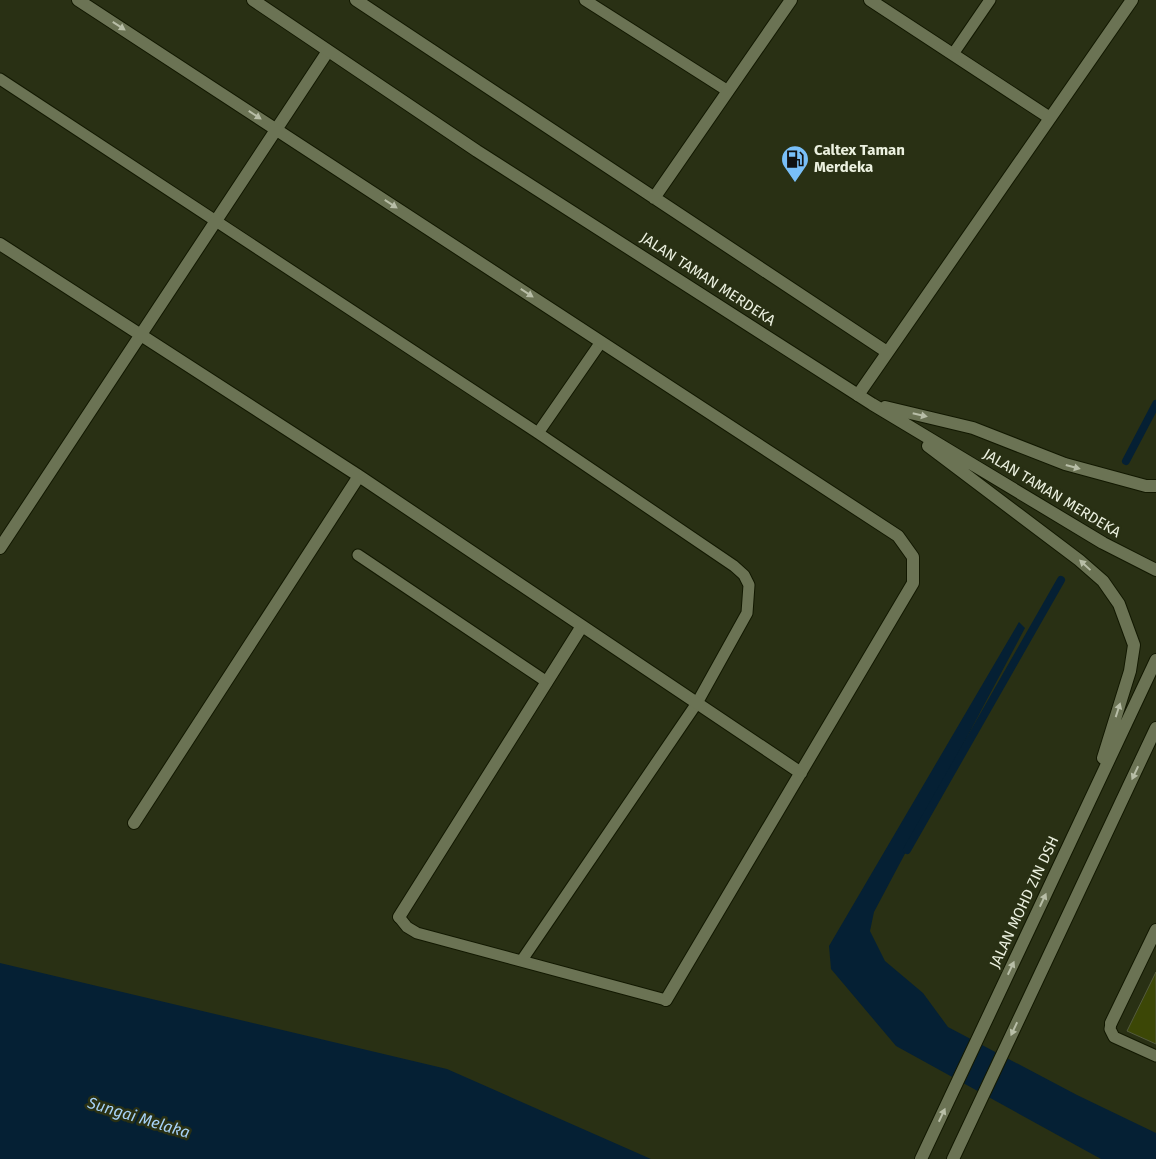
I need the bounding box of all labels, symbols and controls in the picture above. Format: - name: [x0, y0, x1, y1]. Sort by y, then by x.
- one-way arrow: [112, 22, 125, 31]
- one-way arrow: [249, 110, 262, 119]
- place label: Caltex Taman Merdeka: [814, 141, 905, 176]
- fuel station icon: Caltex Taman Merdeka: [780, 144, 810, 183]
- one-way arrow: [384, 199, 398, 209]
- street label: JALAN TAMAN MERDEKA: [637, 229, 779, 330]
- one-way arrow: [520, 288, 534, 298]
- one-way arrow: [912, 411, 927, 419]
- street label: JALAN TAMAN MERDEKA: [980, 445, 1124, 541]
- one-way arrow: [1066, 463, 1081, 471]
- one-way arrow: [1080, 559, 1092, 571]
- one-way arrow: [1114, 702, 1122, 717]
- one-way arrow: [1131, 766, 1139, 780]
- street label: JALAN MOHD ZIN DSH: [985, 833, 1063, 971]
- one-way arrow: [1039, 893, 1047, 907]
- one-way arrow: [1007, 961, 1015, 975]
- one-way arrow: [1010, 1022, 1018, 1036]
- water label: Sungai Melaka: [84, 1093, 192, 1142]
- one-way arrow: [938, 1108, 946, 1122]

